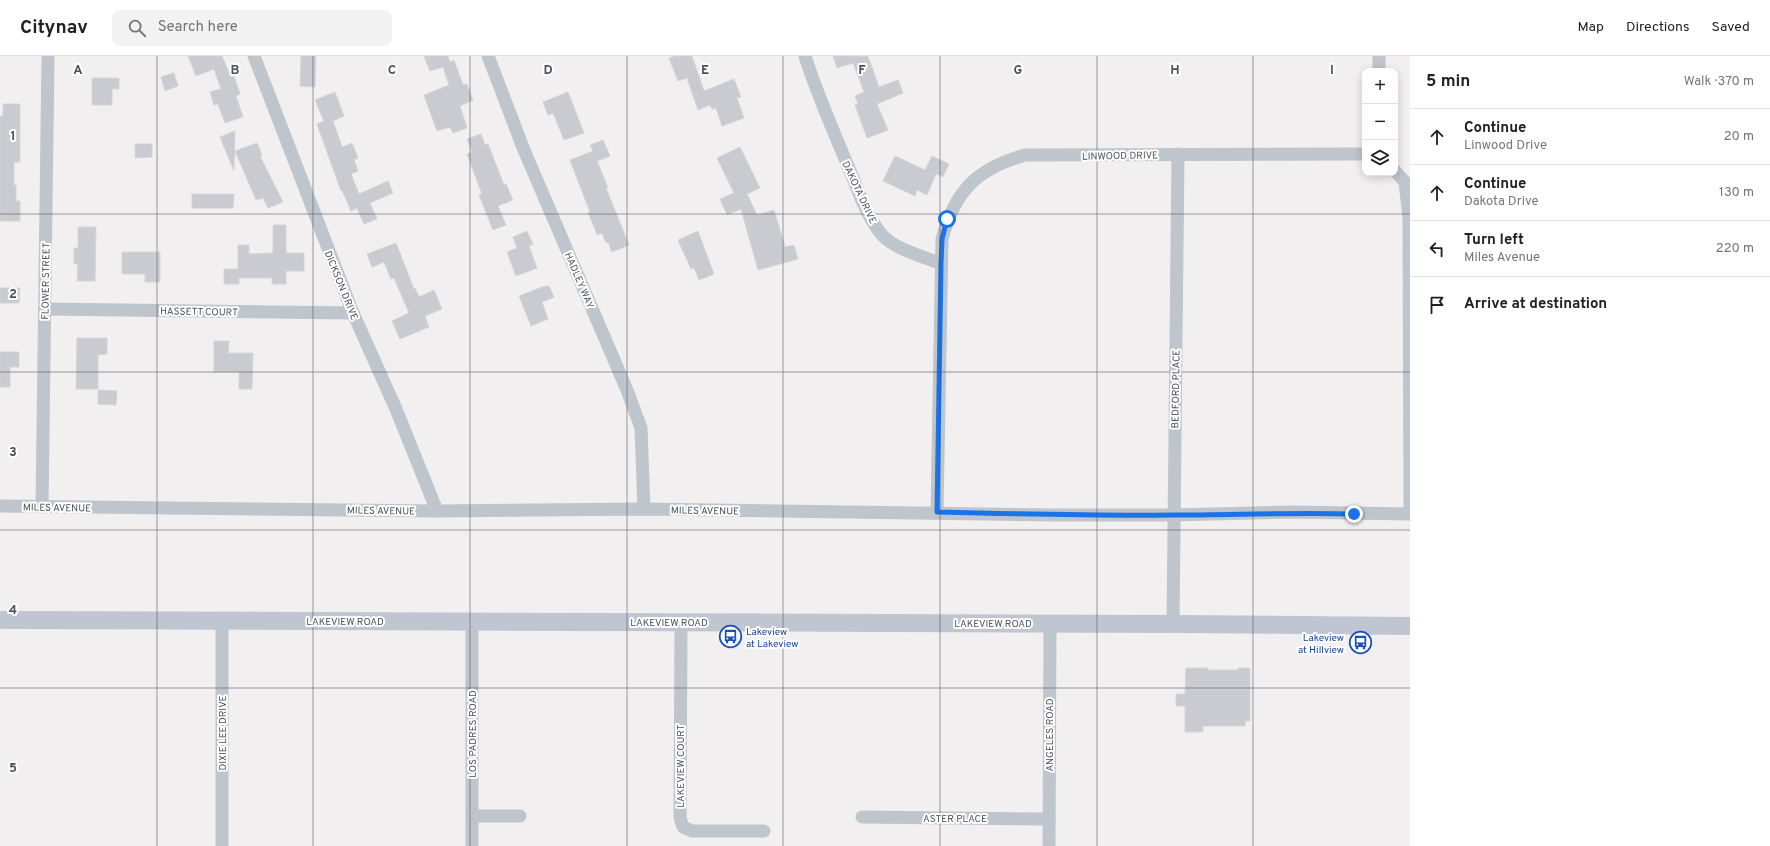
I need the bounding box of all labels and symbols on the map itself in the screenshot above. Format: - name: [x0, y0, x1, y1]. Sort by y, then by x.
- text: A: [73, 63, 83, 79]
- text: B: [231, 63, 240, 79]
- text: C: [388, 63, 396, 79]
- text: D: [543, 63, 553, 79]
- text: E: [701, 63, 709, 79]
- text: F: [858, 63, 866, 79]
- text: G: [1014, 63, 1023, 79]
- text: H: [1170, 63, 1180, 79]
- text: I: [1330, 63, 1334, 79]
- text: 1: [10, 129, 16, 145]
- street label: LINWOOD DRIVE: [1082, 149, 1158, 164]
- street label: DAKOTA DRIVE: [838, 159, 879, 226]
- route start: [938, 210, 956, 228]
- street label: FLOWER STREET: [39, 242, 54, 320]
- street label: DICKSON DRIVE: [321, 249, 360, 322]
- street label: HADLEY WAY: [561, 250, 597, 311]
- text: 2: [9, 287, 17, 303]
- street label: HASSETT COURT: [160, 305, 238, 320]
- street label: BEDFORD PLACE: [1169, 350, 1184, 428]
- text: 3: [9, 445, 17, 461]
- street label: MILES AVENUE: [23, 501, 91, 516]
- street label: MILES AVENUE: [347, 504, 415, 519]
- street label: MILES AVENUE: [671, 504, 739, 519]
- route end: [1345, 505, 1363, 523]
- text: 4: [9, 603, 17, 619]
- street label: LAKEVIEW ROAD: [306, 616, 384, 629]
- street label: LAKEVIEW ROAD: [630, 617, 708, 630]
- street label: LAKEVIEW ROAD: [954, 618, 1032, 631]
- bus stop icon: Lakeview at Lakeview: [718, 624, 744, 650]
- place label: Lakeview at Lakeview: [746, 626, 798, 651]
- bus stop icon: Lakeview at Hillview: [1347, 630, 1373, 656]
- place label: Lakeview at Hillview: [1298, 632, 1344, 657]
- street label: LOS PADRES ROAD: [467, 690, 480, 778]
- street label: DIXIE LEE DRIVE: [217, 696, 230, 770]
- street label: ANGELES ROAD: [1044, 698, 1057, 772]
- street label: LAKEVIEW COURT: [675, 724, 688, 808]
- text: 5: [9, 761, 17, 777]
- street label: ASTER PLACE: [923, 813, 987, 826]

